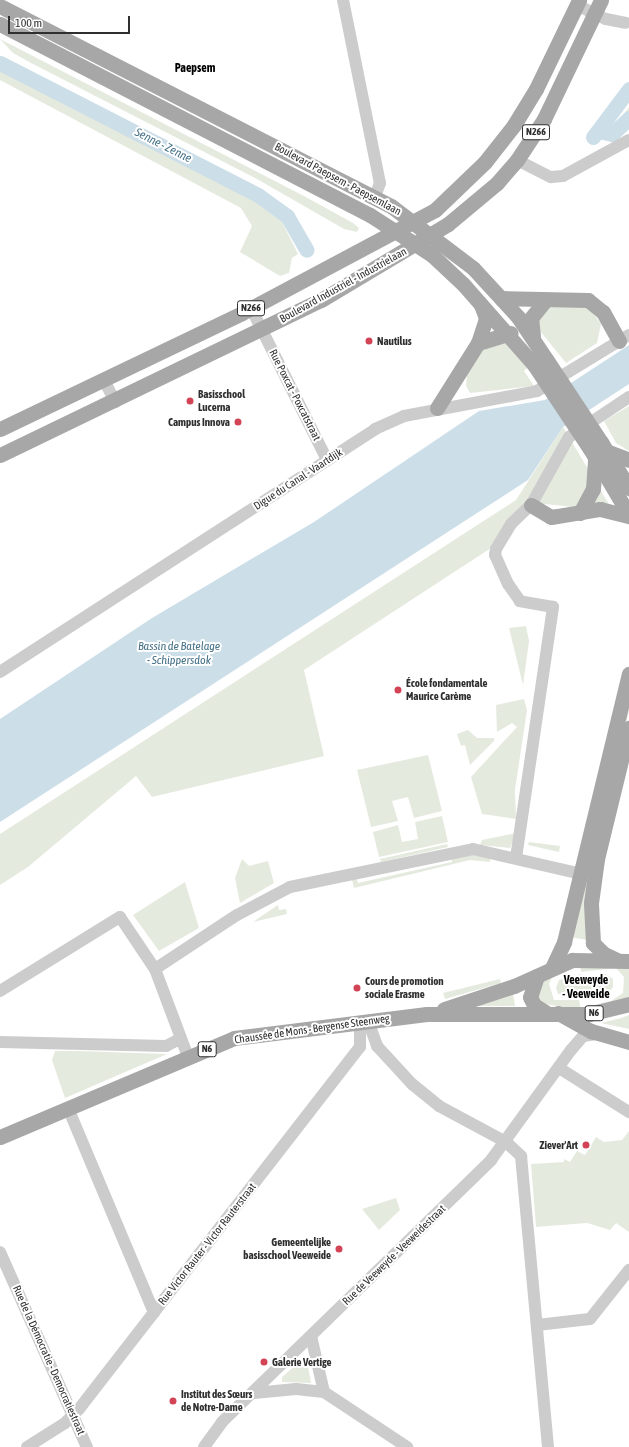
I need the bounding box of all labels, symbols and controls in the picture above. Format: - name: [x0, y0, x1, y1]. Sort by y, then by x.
- scale bar: [10, 8, 132, 34]
- text: 100 m: [15, 16, 42, 30]
- district label: Paepsem: [175, 62, 215, 76]
- road number: N266: [522, 124, 550, 140]
- water label: Senne - Zenne: [132, 126, 194, 166]
- street label: Boulevard Paepsem - Paepsemlaan: [272, 140, 404, 218]
- street label: Boulevard Industriel - Industrielaan: [277, 245, 409, 325]
- road number: N266: [237, 300, 265, 316]
- place label: Nautilus: [377, 334, 412, 348]
- marker: Nautilus: [364, 336, 374, 346]
- street label: Rue Poxcat - Poxcatstraat: [266, 347, 324, 443]
- place label: Basisschool Lucerna: [198, 388, 245, 414]
- marker: Basisschool Lucerna: [185, 396, 195, 406]
- place label: Campus Innova: [168, 415, 230, 429]
- marker: Campus Innova: [233, 417, 243, 427]
- street label: Digue du Canal - Vaartdijk: [251, 445, 345, 513]
- water label: Bassin de Batelage - Schippersdok: [138, 640, 220, 668]
- place label: École fondamentale Maurice Carème: [406, 677, 487, 703]
- marker: École fondamentale Maurice Carème: [393, 685, 403, 695]
- district label: Veeweyde - Veeweide: [562, 974, 610, 1002]
- place label: Cours de promotion sociale Erasme: [365, 975, 444, 1001]
- marker: Cours de promotion sociale Erasme: [352, 983, 362, 993]
- road number: N6: [584, 1005, 604, 1021]
- street label: Chaussée de Mons - Bergense Steenweg: [234, 1012, 390, 1046]
- road number: N6: [197, 1041, 217, 1057]
- place label: Ziever'Art: [539, 1138, 578, 1152]
- marker: Ziever'Art: [581, 1140, 591, 1150]
- street label: Rue Victor Rauter - Victor Rauterstraat: [155, 1180, 259, 1308]
- street label: Rue de Veeweyde - Veeweidestraat: [340, 1202, 448, 1308]
- place label: Gemeentelijke basisschool Veeweide: [243, 1236, 331, 1262]
- marker: Gemeentelijke basisschool Veeweide: [334, 1244, 344, 1254]
- street label: Rue de la Démocratie - Democratiestraat: [10, 1283, 88, 1437]
- place label: Galerie Vertige: [272, 1355, 331, 1369]
- marker: Galerie Vertige: [259, 1357, 269, 1367]
- place label: Institut des Sœurs de Notre-Dame: [181, 1388, 252, 1414]
- marker: Institut des Sœurs de Notre-Dame: [168, 1396, 178, 1406]

